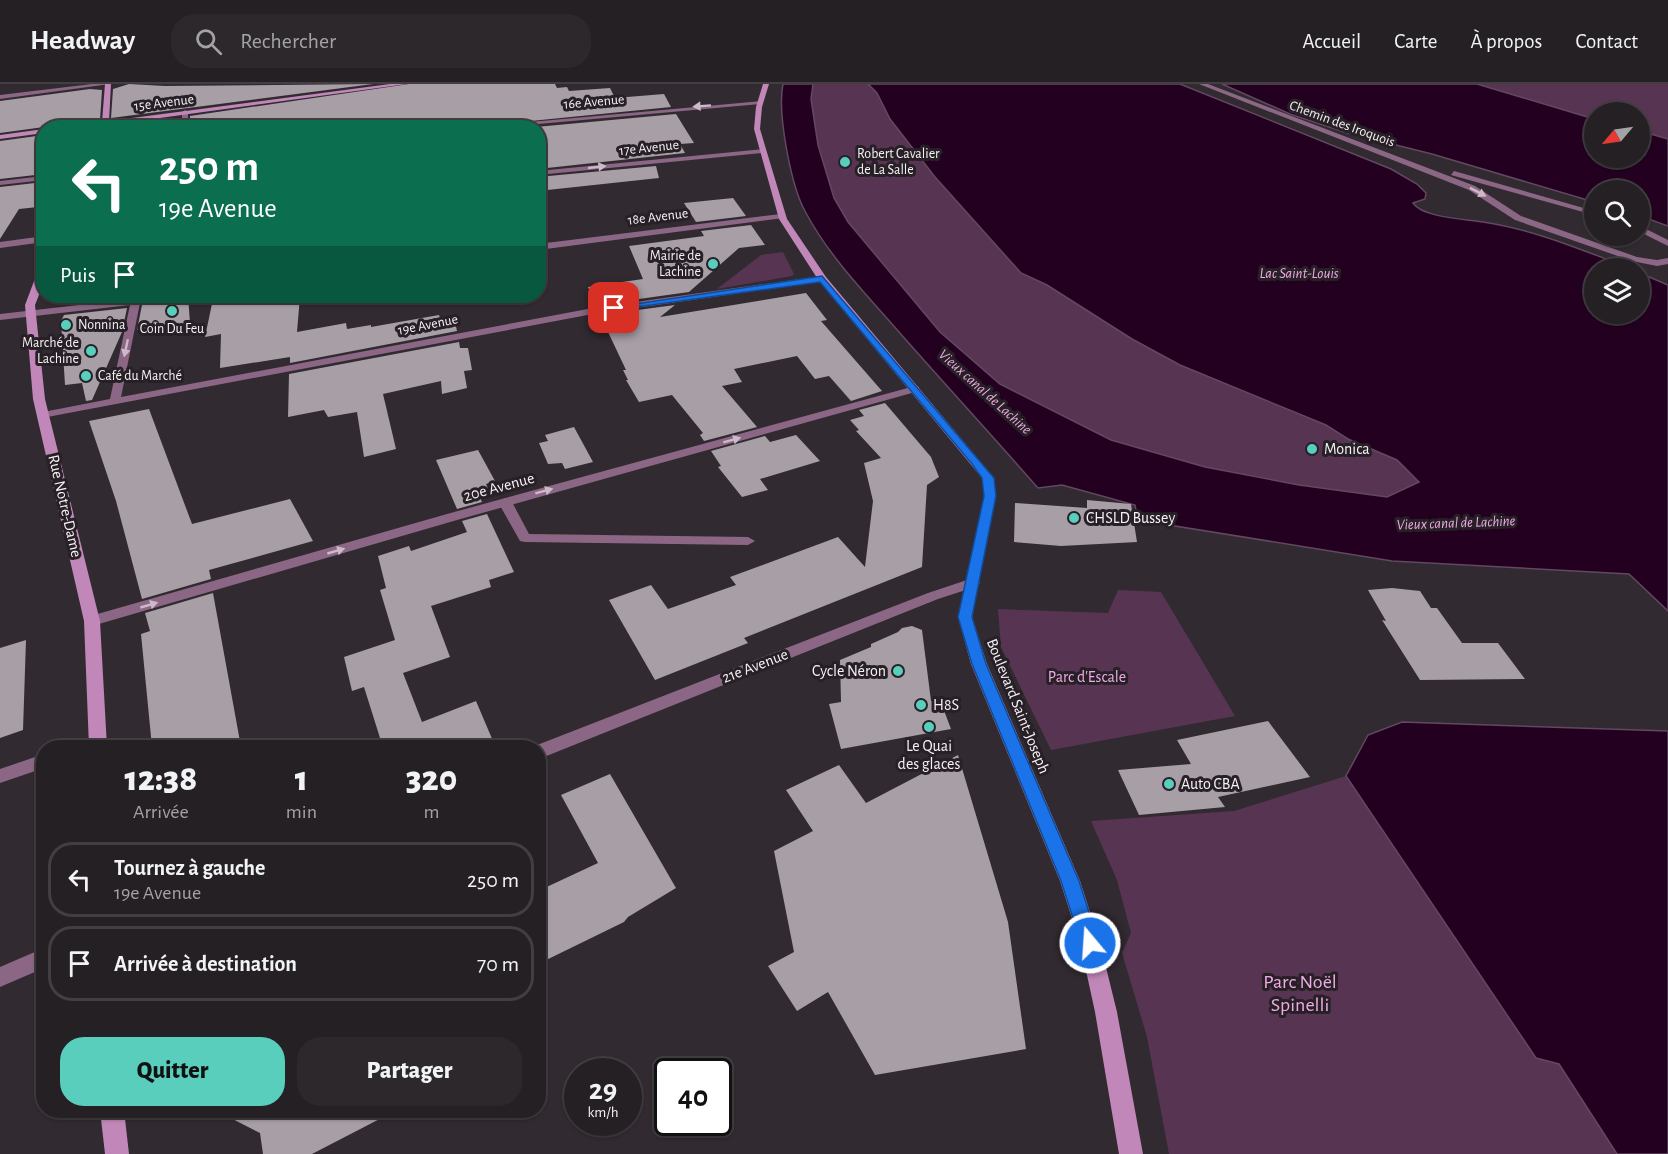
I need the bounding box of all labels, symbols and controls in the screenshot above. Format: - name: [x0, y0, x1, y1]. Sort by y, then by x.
- search box: [171, 14, 591, 68]
- icon: search: [192, 25, 225, 58]
- text: Headway: [30, 27, 135, 55]
- text: Rechercher: [240, 30, 336, 52]
- text: Accueil: [1303, 31, 1361, 52]
- text: Carte: [1394, 31, 1437, 52]
- text: À propos: [1470, 31, 1542, 52]
- text: Contact: [1575, 31, 1638, 52]
- street label: 15e Avenue: [133, 92, 195, 114]
- street label: 16e Avenue: [563, 92, 625, 112]
- street label: Chemin des Iroquois: [1287, 98, 1397, 150]
- one-way arrow: [692, 101, 711, 111]
- north arrow: [1584, 102, 1650, 168]
- map controls: [1584, 102, 1650, 324]
- street label: 17e Avenue: [618, 138, 680, 158]
- icon: left: [60, 144, 138, 222]
- text: 250 m: [159, 146, 259, 188]
- place label: Robert Cavalier de La Salle: [857, 147, 940, 177]
- marker: Robert Cavalier de La Salle: [838, 155, 852, 169]
- one-way arrow: [587, 162, 606, 172]
- button: search: [1584, 180, 1650, 246]
- one-way arrow: [1470, 187, 1487, 197]
- text: 19e Avenue: [159, 195, 277, 222]
- street label: 18e Avenue: [627, 206, 689, 228]
- place label: Mairie de Lachine: [650, 249, 701, 279]
- marker: Mairie de Lachine: [706, 257, 720, 271]
- icon: arrive: [108, 258, 141, 291]
- button: layers: [1584, 258, 1650, 324]
- text: Puis: [60, 264, 96, 286]
- water label: Lac Saint-Louis: [1260, 266, 1339, 281]
- pin: [588, 282, 639, 333]
- icon: arrive: [597, 291, 630, 324]
- marker: Coin Du Feu: [165, 304, 179, 318]
- street label: 19e Avenue: [397, 312, 459, 338]
- marker: Nonnina: [59, 318, 73, 332]
- place label: Nonnina: [78, 318, 126, 332]
- place label: Coin Du Feu: [140, 322, 204, 336]
- place label: Marché de Lachine: [22, 336, 79, 366]
- one-way arrow: [120, 338, 130, 357]
- marker: Marché de Lachine: [84, 344, 98, 358]
- water label: Vieux canal de Lachine: [936, 347, 1034, 438]
- marker: Café du Marché: [79, 369, 93, 383]
- place label: Café du Marché: [98, 369, 182, 383]
- one-way arrow: [723, 434, 741, 444]
- place label: Monica: [1324, 441, 1370, 457]
- marker: Monica: [1305, 442, 1319, 456]
- street label: Rue Notre-Dame: [45, 453, 85, 559]
- street label: 20e Avenue: [462, 470, 536, 504]
- one-way arrow: [535, 486, 553, 496]
- place label: CHSLD Bussey: [1086, 510, 1175, 527]
- marker: CHSLD Bussey: [1067, 511, 1081, 525]
- water label: Vieux canal de Lachine: [1396, 513, 1516, 533]
- one-way arrow: [327, 546, 345, 555]
- one-way arrow: [140, 599, 158, 609]
- street label: Boulevard Saint-Joseph: [984, 636, 1052, 776]
- street label: 21e Avenue: [720, 646, 790, 686]
- place label: Cycle Néron: [812, 663, 886, 680]
- marker: Cycle Néron: [891, 664, 905, 678]
- park label: Parc d'Escale: [1048, 669, 1126, 685]
- place label: H8S: [933, 697, 959, 713]
- marker: H8S: [914, 698, 928, 712]
- marker: Le Quai des glaces: [922, 720, 936, 734]
- place label: Le Quai des glaces: [898, 738, 960, 772]
- text: 12:38: [125, 761, 197, 797]
- text: 1: [295, 761, 308, 797]
- text: 320: [406, 761, 457, 797]
- place label: Auto CBA: [1181, 776, 1240, 792]
- marker: Auto CBA: [1162, 777, 1176, 791]
- text: Arrivée: [133, 802, 189, 822]
- text: min: [286, 802, 317, 822]
- text: m: [423, 802, 439, 822]
- text: Tournez à gauche: [114, 857, 265, 879]
- icon: left: [63, 863, 96, 896]
- text: 250 m: [467, 869, 519, 891]
- text: 19e Avenue: [114, 883, 201, 903]
- position arrow: [1058, 911, 1122, 975]
- icon: arrive: [63, 947, 96, 980]
- text: Arrivée à destination: [114, 953, 297, 975]
- text: 70 m: [477, 953, 519, 975]
- park label: Parc Noël Spinelli: [1263, 972, 1337, 1015]
- button: Quitter: [60, 1037, 285, 1106]
- button: Partager: [297, 1037, 522, 1106]
- speed limit sign: 40: [654, 1058, 732, 1136]
- text: 29: [589, 1075, 617, 1105]
- text: km/h: [588, 1105, 618, 1120]

